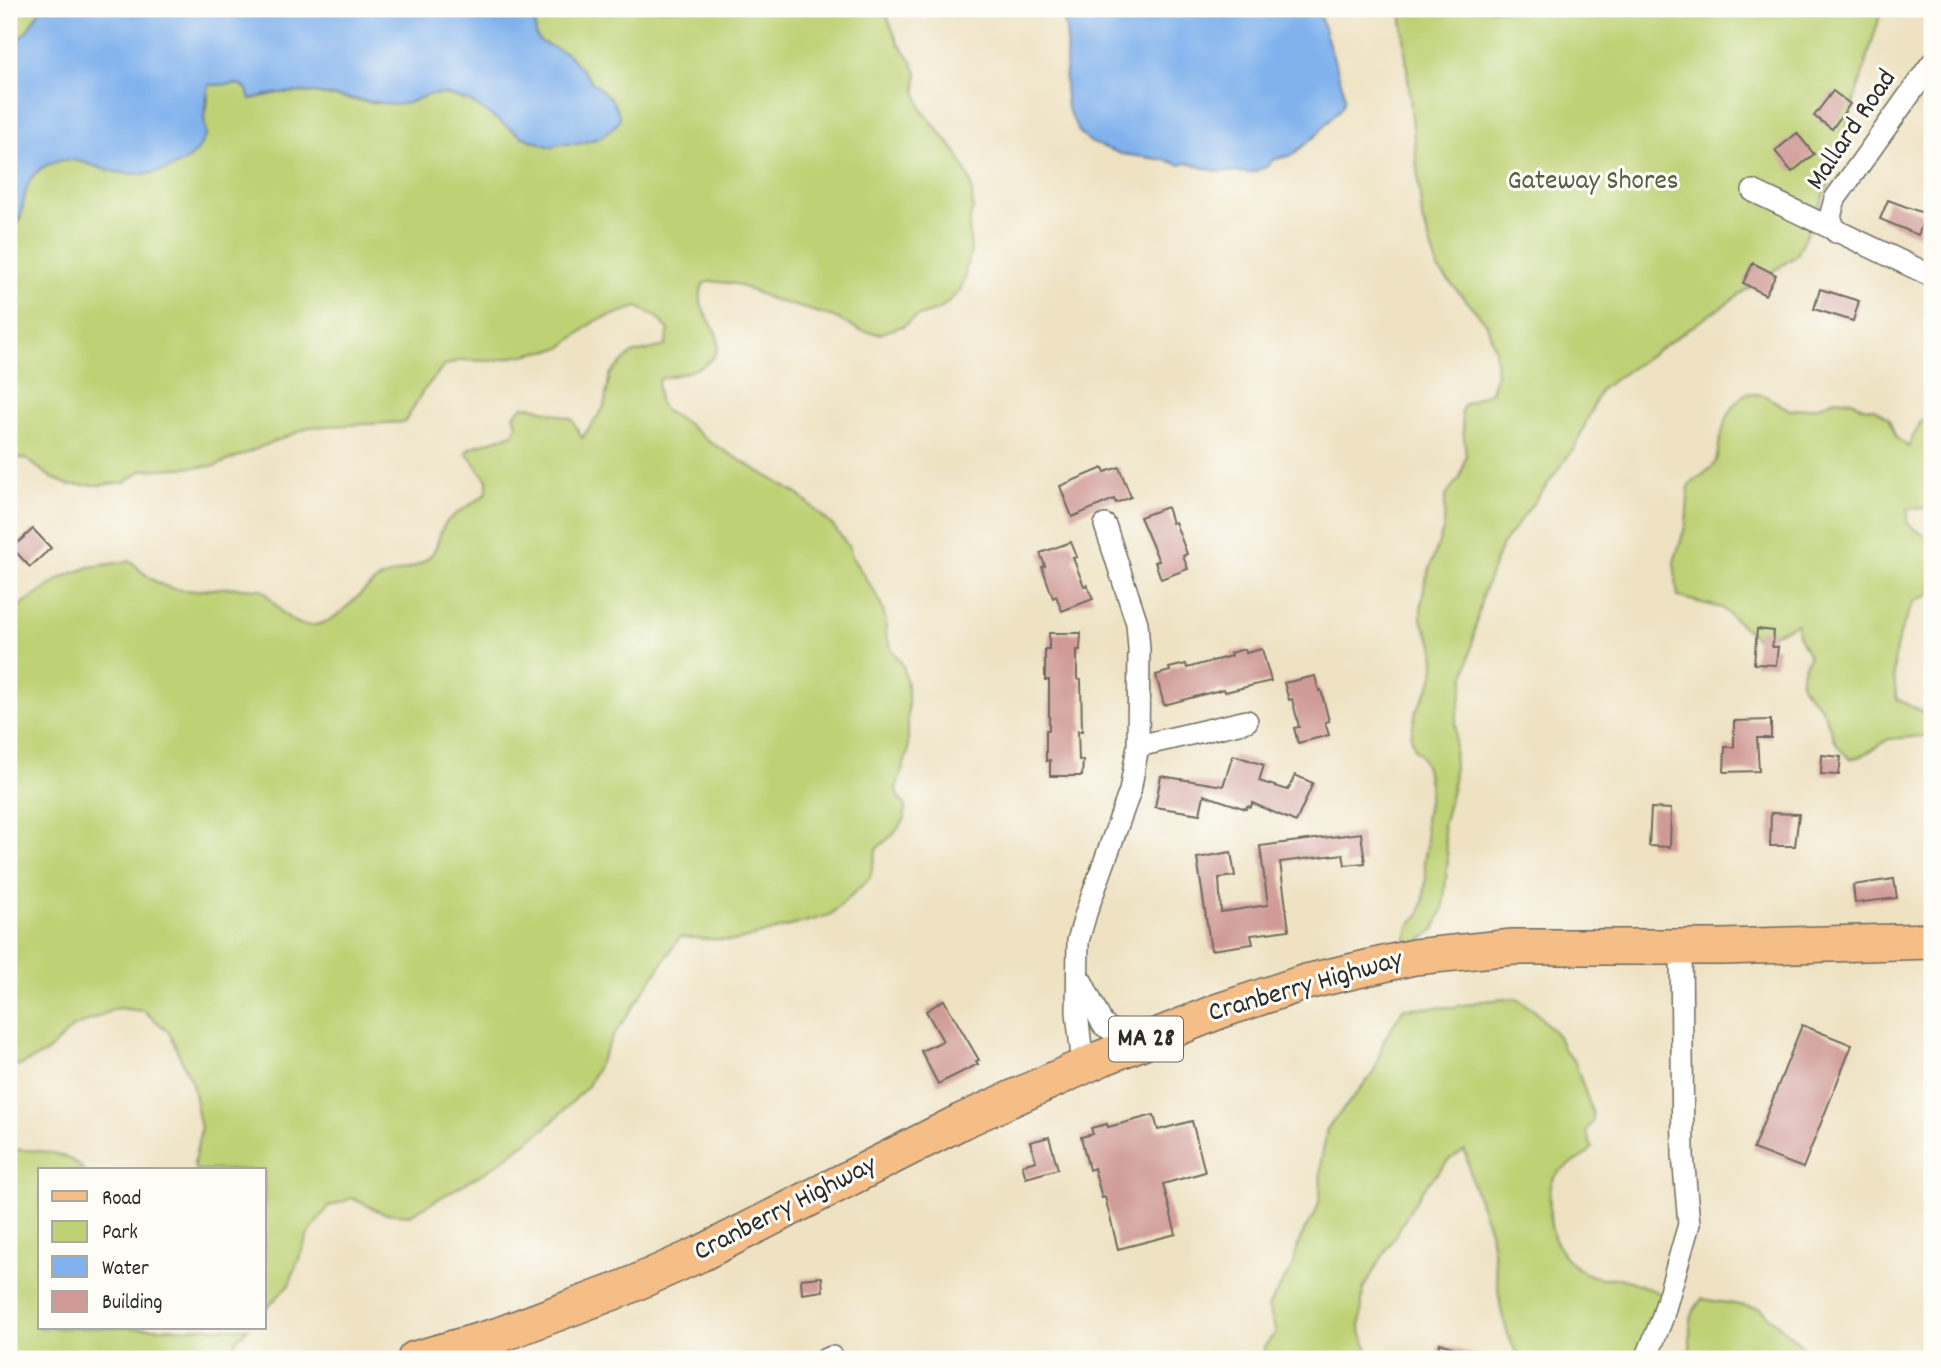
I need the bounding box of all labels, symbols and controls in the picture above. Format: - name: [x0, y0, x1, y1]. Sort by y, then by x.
- street label: Mallard Road: [1798, 62, 1908, 200]
- park label: Gateway Shores: [1508, 163, 1678, 203]
- street label: Cranberry Highway: [1204, 941, 1408, 1035]
- road number: MA 28: [1109, 1016, 1183, 1062]
- street label: Cranberry Highway: [688, 1146, 885, 1273]
- legend: [38, 1168, 266, 1330]
- text: Road: [102, 1185, 141, 1215]
- text: Park: [102, 1219, 138, 1249]
- text: Water: [102, 1255, 149, 1285]
- text: Building: [102, 1289, 162, 1319]

